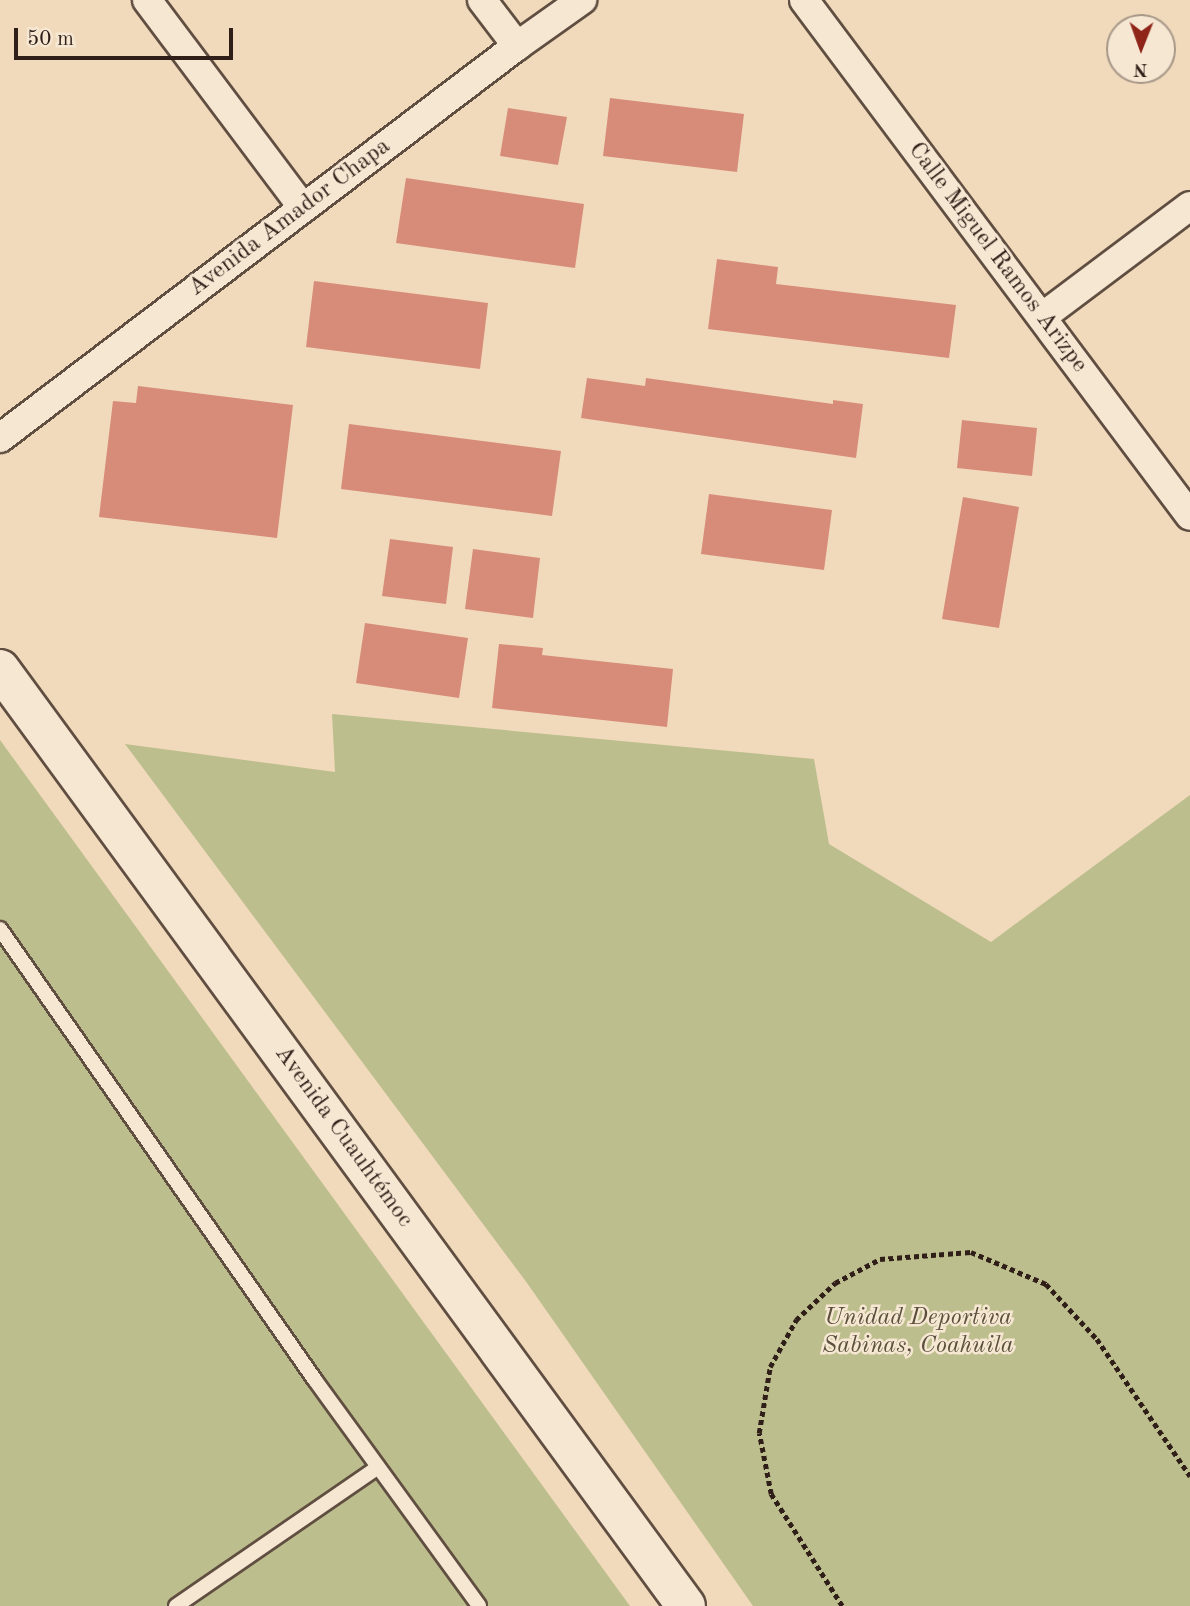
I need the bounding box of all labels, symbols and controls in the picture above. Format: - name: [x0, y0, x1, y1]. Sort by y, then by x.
- scale bar: [18, 14, 236, 58]
- north arrow: [1106, 14, 1176, 84]
- text: 50 m: [27, 29, 74, 50]
- text: N: [1133, 59, 1148, 78]
- street label: Avenida Amador Chapa: [183, 133, 397, 303]
- street label: Calle Miguel Ramos Arizpe: [901, 137, 1093, 379]
- street label: Avenida Cuauhtémoc: [267, 1041, 419, 1233]
- park label: Unidad Deportiva Sabinas, Coahuila: [822, 1305, 1014, 1361]

